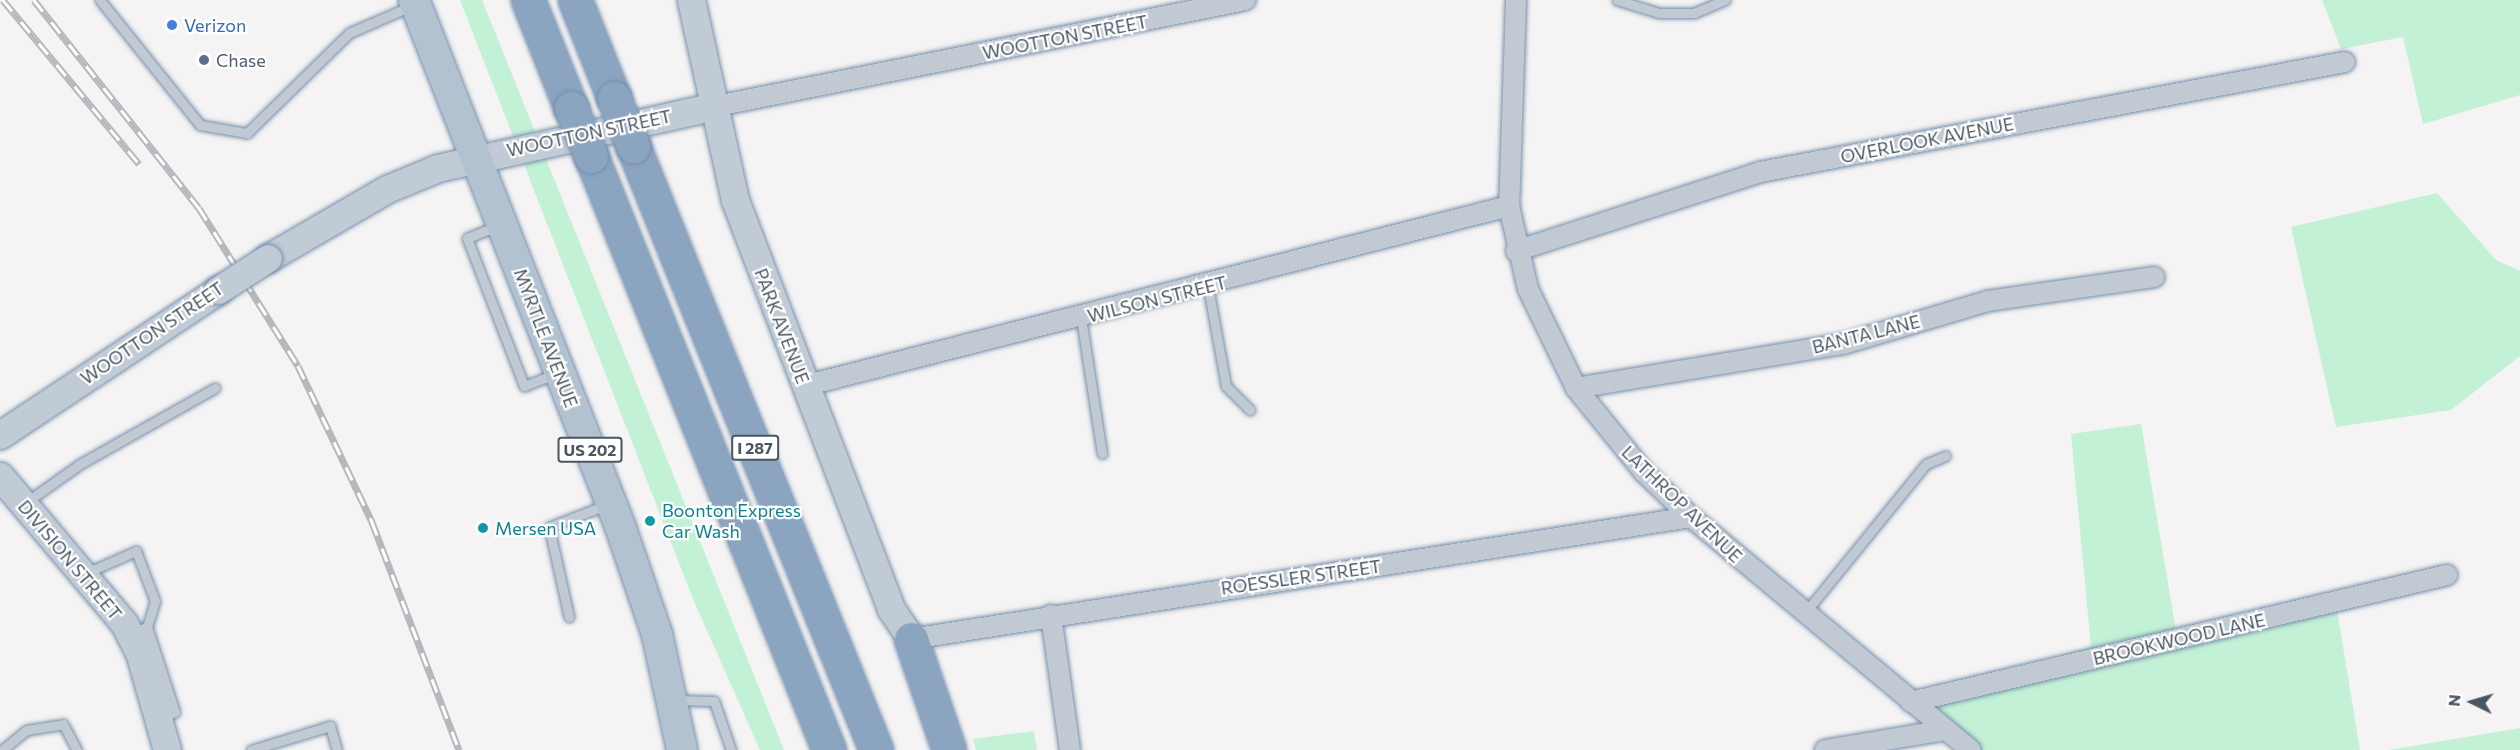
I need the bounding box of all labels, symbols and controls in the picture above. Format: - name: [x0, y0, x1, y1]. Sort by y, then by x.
- street label: WOOTTON STREET: [981, 10, 1149, 64]
- place label: Verizon: [184, 14, 246, 36]
- marker: Verizon: [165, 18, 179, 32]
- place label: Chase: [216, 49, 266, 71]
- marker: Chase: [197, 53, 211, 67]
- street label: WOOTTON STREET: [505, 105, 673, 161]
- street label: OVERLOOK AVENUE: [1839, 113, 2015, 167]
- street label: MYRTLE AVENUE: [510, 265, 582, 411]
- street label: PARK AVENUE: [750, 265, 814, 387]
- street label: WILSON STREET: [1085, 271, 1229, 327]
- street label: WOOTTON STREET: [76, 277, 228, 389]
- street label: BANTA LANE: [1810, 310, 1922, 358]
- road number: I 287: [731, 435, 779, 461]
- road number: US 202: [557, 437, 623, 463]
- street label: LATHROP AVENUE: [1617, 441, 1747, 567]
- street label: DIVISION STREET: [14, 496, 126, 624]
- place label: Boonton Express Car Wash: [662, 500, 801, 542]
- marker: Boonton Express Car Wash: [643, 514, 657, 528]
- place label: Mersen USA: [495, 517, 596, 539]
- marker: Mersen USA: [476, 521, 490, 535]
- street label: ROESSLER STREET: [1219, 555, 1383, 599]
- street label: BROOKWOOD LANE: [2091, 609, 2267, 669]
- north arrow: [2442, 672, 2502, 732]
- text: N: [2444, 694, 2464, 707]

